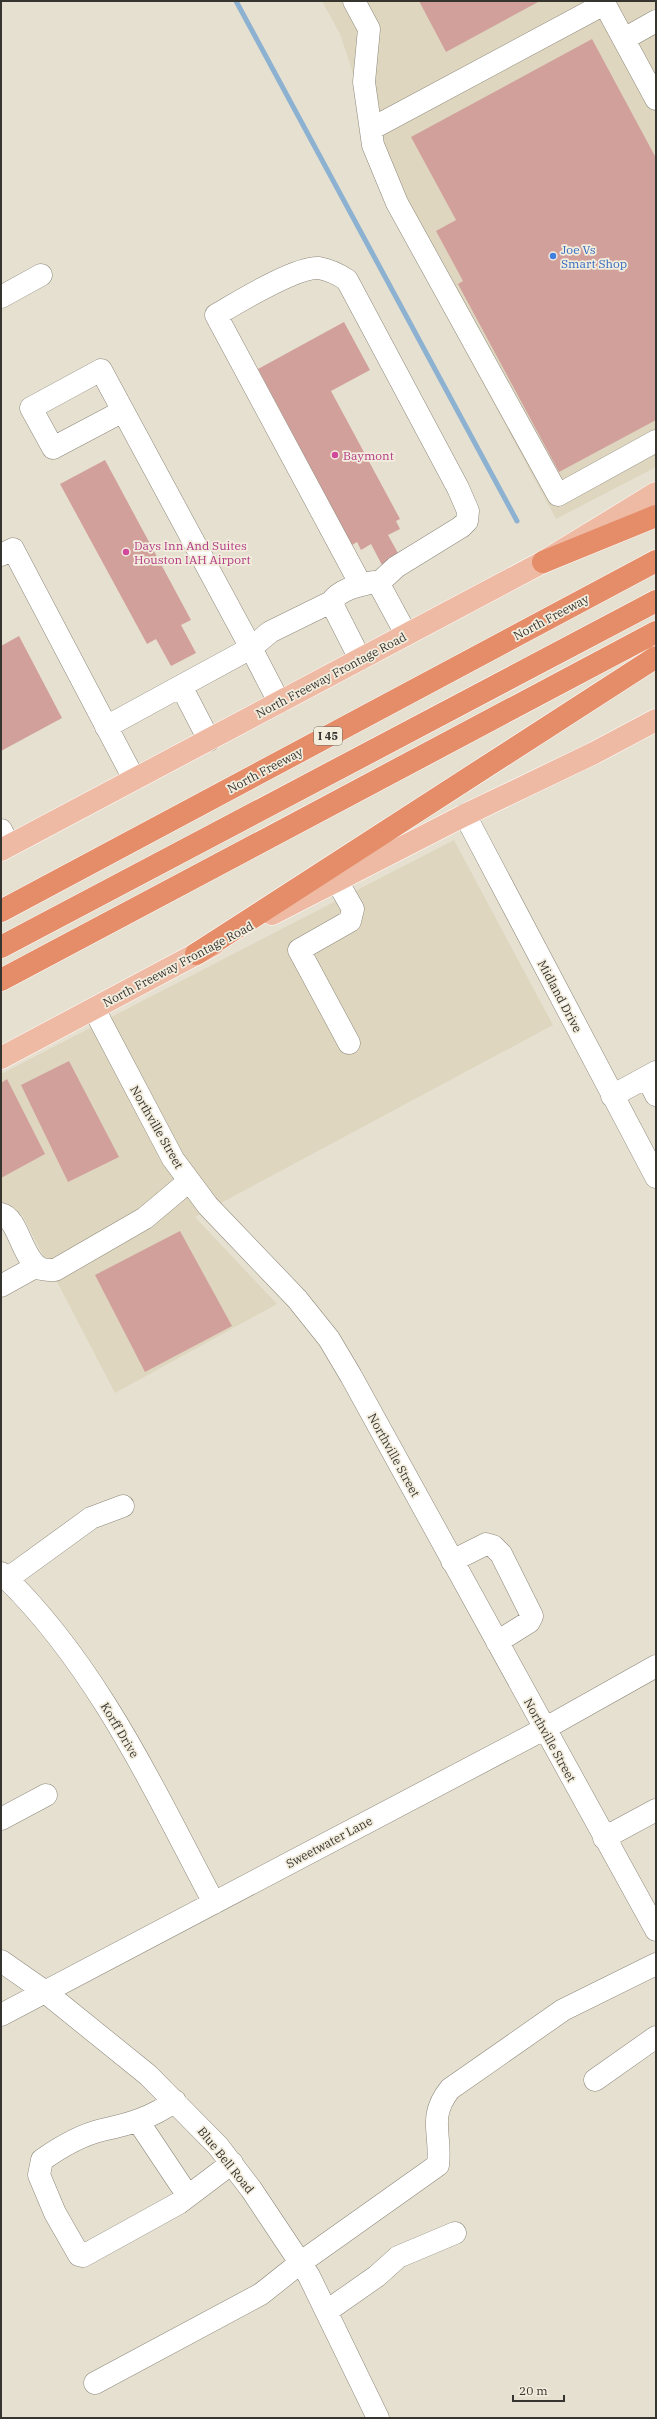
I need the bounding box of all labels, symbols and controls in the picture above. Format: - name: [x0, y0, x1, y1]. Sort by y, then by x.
- place label: Joe Vs Smart Shop: [561, 242, 627, 271]
- marker: Joe Vs Smart Shop: [548, 251, 558, 261]
- place label: Baymont: [343, 448, 394, 463]
- marker: Baymont: [330, 450, 340, 460]
- place label: Days Inn And Suites Houston IAH Airport: [134, 538, 251, 567]
- marker: Days Inn And Suites Houston IAH Airport: [121, 547, 131, 557]
- street label: North Freeway: [511, 591, 592, 643]
- street label: North Freeway Frontage Road: [253, 629, 409, 721]
- road number: I 45: [314, 727, 342, 745]
- street label: North Freeway: [225, 744, 306, 796]
- street label: North Freeway Frontage Road: [100, 918, 256, 1010]
- street label: Midland Drive: [535, 957, 585, 1035]
- street label: Northville Street: [127, 1083, 187, 1171]
- street label: Northville Street: [365, 1411, 423, 1499]
- street label: Northville Street: [521, 1696, 579, 1784]
- street label: Korff Drive: [98, 1700, 142, 1760]
- street label: Sweetwater Lane: [283, 1813, 375, 1871]
- street label: Blue Bell Road: [195, 2124, 257, 2196]
- scale bar: [513, 2377, 564, 2403]
- text: 20 m: [519, 2383, 548, 2398]

